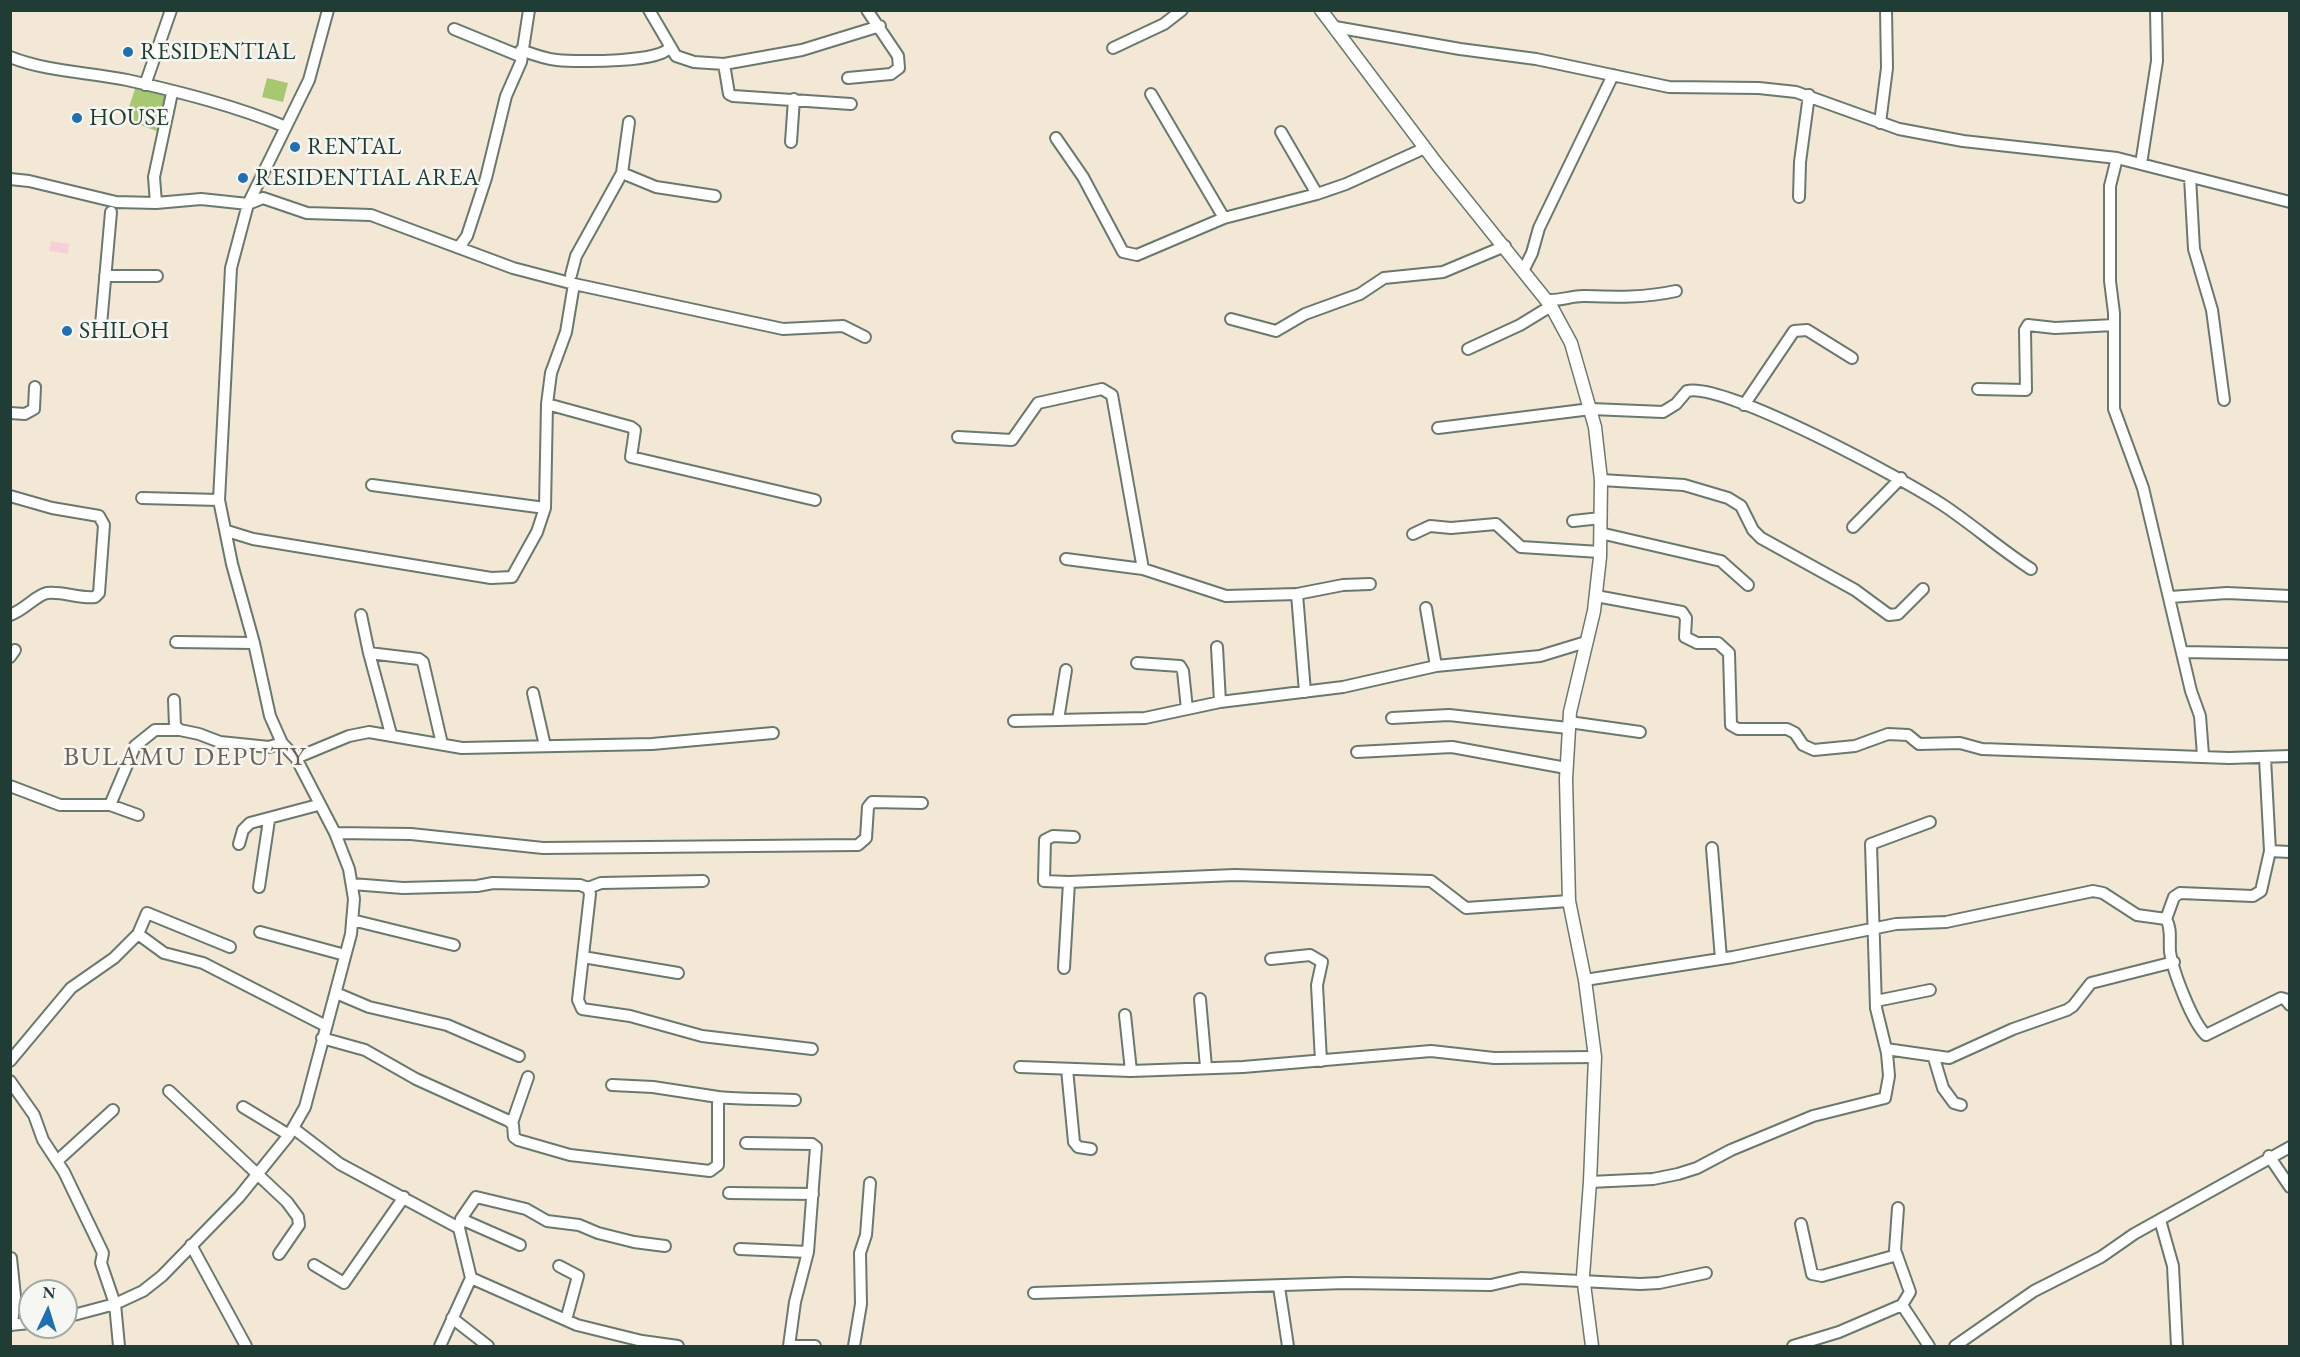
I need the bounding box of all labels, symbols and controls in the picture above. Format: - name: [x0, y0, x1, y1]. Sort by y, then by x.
- place label: RESIDENTIAL: [140, 38, 295, 66]
- marker: RESIDENTIAL: [121, 45, 135, 59]
- place label: HOUSE: [89, 104, 169, 132]
- marker: HOUSE: [70, 111, 84, 125]
- place label: RENTAL: [307, 133, 401, 161]
- marker: RENTAL: [288, 140, 302, 154]
- place label: RESIDENTIAL AREA: [255, 164, 479, 192]
- marker: RESIDENTIAL AREA: [236, 171, 250, 185]
- place label: SHILOH: [79, 317, 170, 345]
- marker: SHILOH: [60, 324, 74, 338]
- district label: BULAMU DEPUTY: [63, 742, 307, 774]
- north arrow: [18, 1279, 78, 1339]
- text: N: [42, 1282, 56, 1303]

